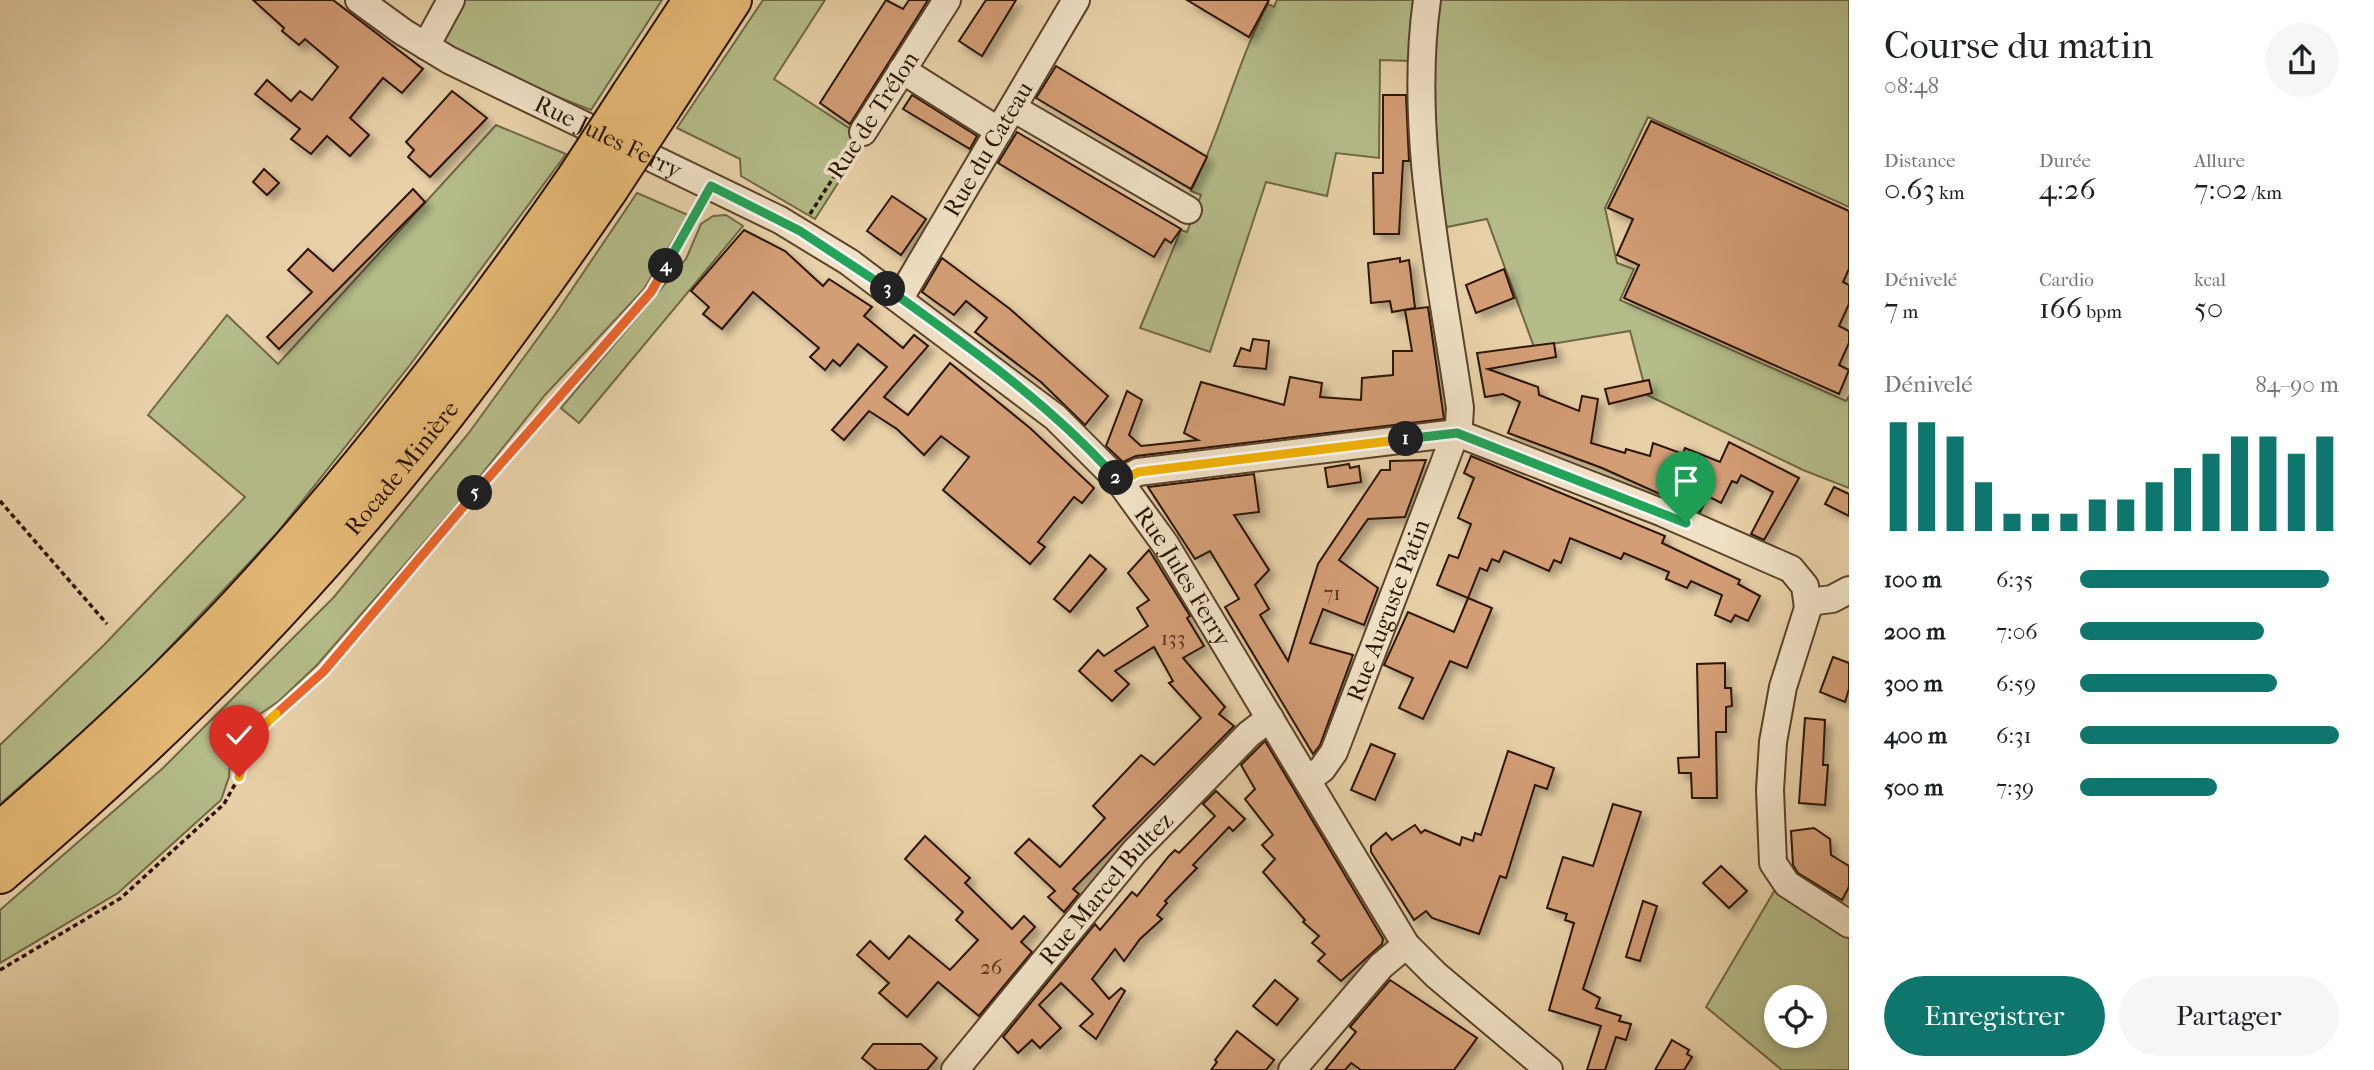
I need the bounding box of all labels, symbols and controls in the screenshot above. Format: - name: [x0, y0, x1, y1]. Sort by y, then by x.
- text: Course du matin: [1884, 23, 2153, 68]
- button: share: [2265, 23, 2339, 97]
- street label: Rue de Trélon: [821, 46, 925, 184]
- text: 08:48: [1884, 72, 1939, 99]
- street label: Rue du Cateau: [937, 76, 1039, 221]
- street label: Rue Jules Ferry: [530, 89, 687, 185]
- text: Distance: [1884, 150, 1955, 172]
- text: Durée: [2039, 150, 2091, 172]
- text: Allure: [2194, 150, 2245, 172]
- text: 0.63: [1884, 172, 1935, 207]
- text: 4:26: [2039, 172, 2096, 207]
- text: 7:02: [2194, 172, 2248, 207]
- text: km: [1935, 182, 1965, 204]
- text: /km: [2248, 182, 2282, 204]
- pin: 4: [648, 248, 684, 284]
- text: 4: [660, 254, 671, 276]
- text: Dénivelé: [1884, 269, 1957, 291]
- text: Cardio: [2039, 269, 2094, 291]
- text: kcal: [2194, 269, 2226, 291]
- pin: 3: [870, 272, 906, 306]
- text: 3: [884, 277, 891, 299]
- text: 7: [1884, 291, 1898, 326]
- text: 166: [2039, 291, 2082, 326]
- text: 50: [2194, 291, 2223, 326]
- text: m: [1898, 301, 1918, 323]
- text: bpm: [2082, 301, 2122, 323]
- text: Dénivelé: [1884, 371, 1973, 398]
- text: 84–90 m: [2255, 371, 2339, 398]
- street label: Rocade Minière: [339, 395, 464, 541]
- pin: 1: [1388, 422, 1424, 457]
- text: 1: [1402, 427, 1409, 449]
- pin: [1656, 451, 1716, 523]
- pin: 2: [1098, 461, 1134, 496]
- icon: arrive: [1667, 462, 1705, 500]
- text: 2: [1111, 466, 1120, 488]
- pin: 5: [458, 476, 492, 510]
- text: 5: [470, 481, 479, 503]
- street label: Rue Jules Ferry: [1128, 501, 1238, 653]
- street label: Rue Auguste Patin: [1341, 515, 1435, 705]
- text: 100 m: [1884, 566, 1942, 593]
- text: 6:35: [1996, 566, 2033, 593]
- house number: 71: [1323, 581, 1341, 605]
- text: 200 m: [1884, 618, 1945, 645]
- text: 7:06: [1996, 618, 2038, 645]
- house number: 133: [1161, 626, 1185, 650]
- text: 300 m: [1884, 670, 1943, 697]
- text: 6:59: [1996, 670, 2036, 697]
- pin: [209, 705, 269, 777]
- icon: check: [220, 716, 258, 754]
- text: 400 m: [1884, 722, 1947, 749]
- text: 6:31: [1996, 722, 2032, 749]
- text: 500 m: [1884, 774, 1943, 801]
- text: 7:39: [1996, 774, 2034, 801]
- street label: Rue Marcel Bultez: [1033, 806, 1179, 971]
- house number: 26: [980, 955, 1003, 979]
- button: Enregistrer: [1884, 976, 2105, 1056]
- button: Partager: [2119, 976, 2339, 1056]
- map controls: [1764, 985, 1827, 1048]
- button: locate: [1764, 985, 1827, 1048]

